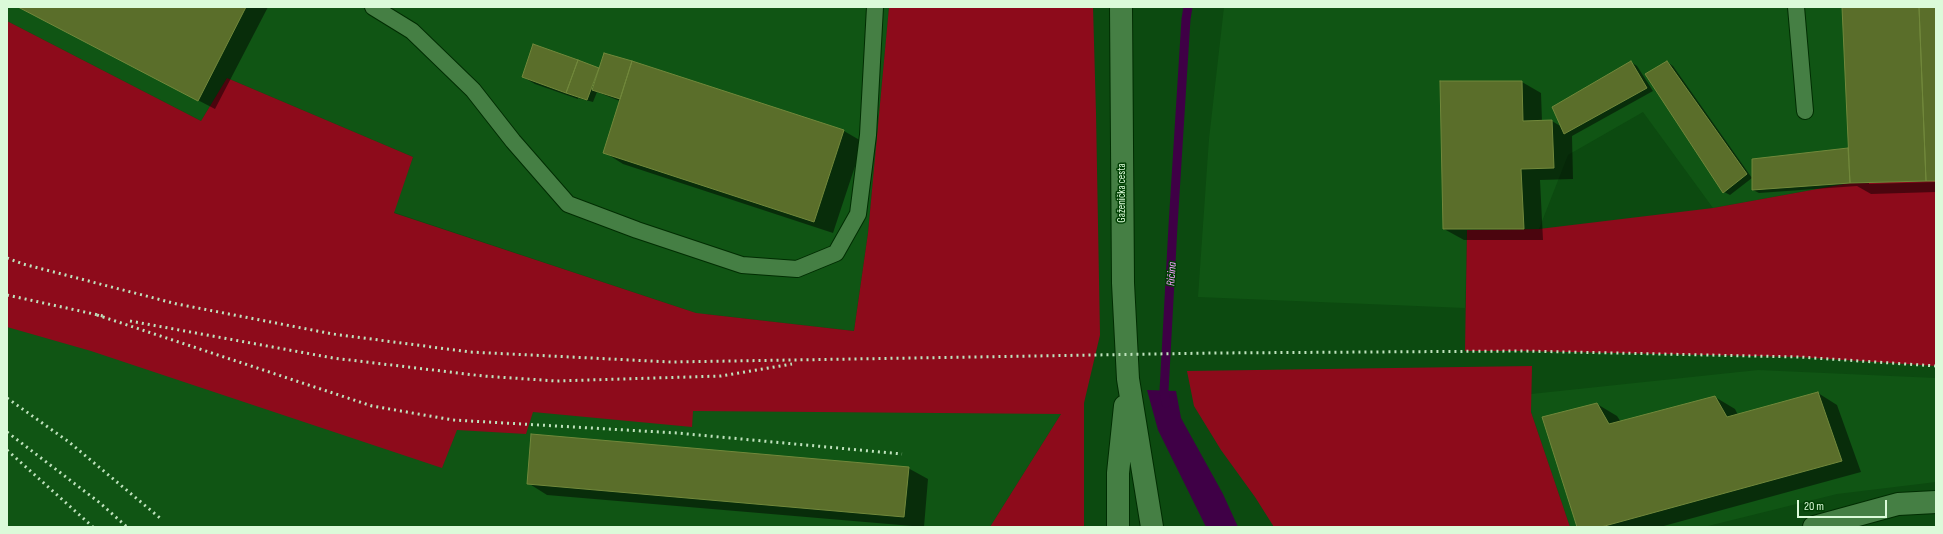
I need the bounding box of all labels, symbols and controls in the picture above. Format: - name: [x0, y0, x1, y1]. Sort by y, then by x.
- street label: Gaženička cesta: [1115, 163, 1129, 223]
- water label: Ričina: [1164, 261, 1180, 287]
- scale bar: [1799, 492, 1889, 518]
- text: 20 m: [1804, 499, 1824, 514]

